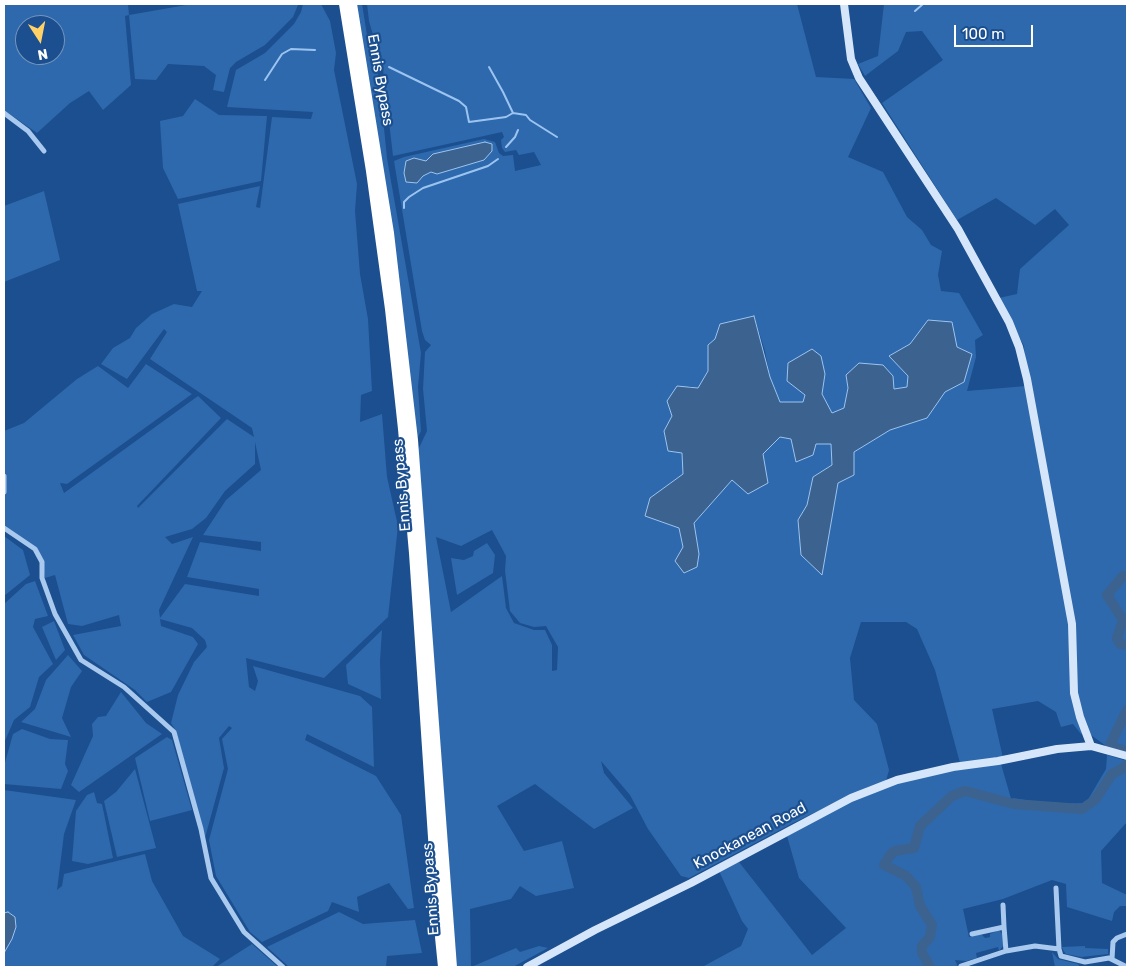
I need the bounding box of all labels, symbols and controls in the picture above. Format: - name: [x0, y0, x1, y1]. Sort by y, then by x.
- north arrow: [15, 15, 65, 65]
- scale bar: [956, 15, 1035, 47]
- text: 100 m: [962, 25, 1004, 43]
- street label: Ennis Bypass: [363, 33, 397, 127]
- text: N: [36, 45, 49, 64]
- street label: Ennis Bypass: [389, 438, 415, 532]
- street label: Knockanean Road: [691, 799, 809, 873]
- street label: Ennis Bypass: [419, 842, 443, 936]

